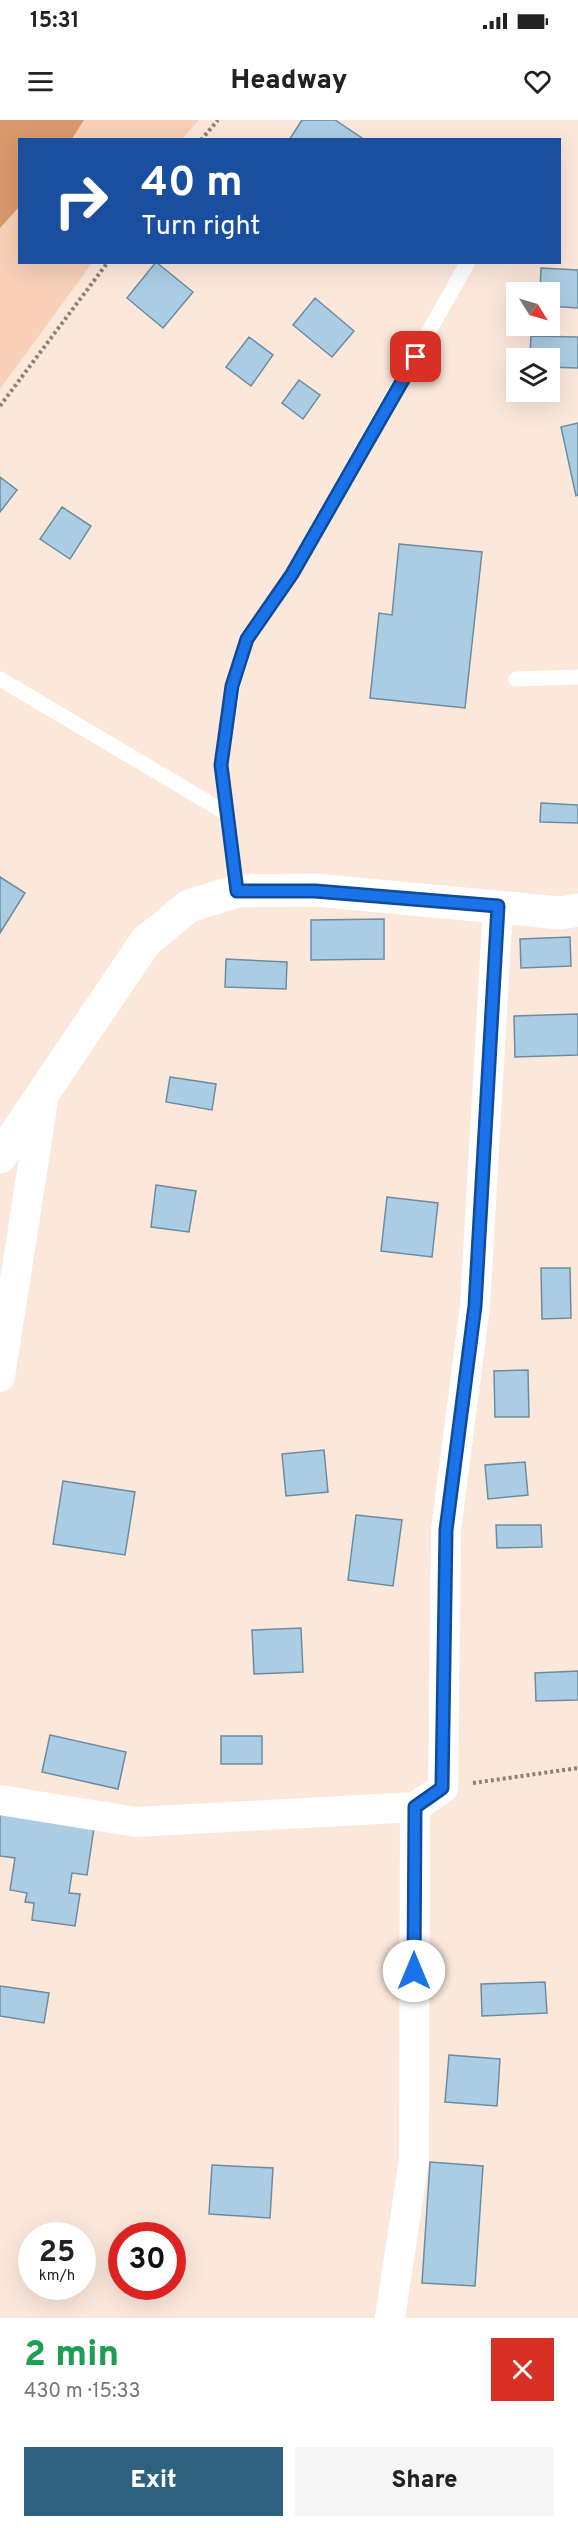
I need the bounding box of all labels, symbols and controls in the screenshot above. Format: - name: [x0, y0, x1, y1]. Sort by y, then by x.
- text: 15:31: [30, 8, 80, 35]
- text: Headway: [231, 64, 347, 98]
- icon: menu: [24, 65, 57, 98]
- icon: heart: [521, 65, 554, 98]
- text: 40 m: [141, 158, 243, 211]
- icon: right: [42, 162, 120, 240]
- text: Turn right: [141, 210, 260, 244]
- north arrow: [506, 282, 560, 336]
- map controls: [506, 282, 560, 402]
- pin: [390, 331, 441, 382]
- icon: arrive: [399, 340, 432, 373]
- button: layers: [506, 348, 560, 402]
- position arrow: [382, 1939, 446, 2003]
- speed limit sign: 30: [108, 2222, 186, 2300]
- text: 25: [39, 2235, 75, 2272]
- text: km/h: [39, 2267, 75, 2286]
- text: 2 min: [24, 2333, 119, 2379]
- button: close: [491, 2338, 554, 2401]
- text: 430 m · 15:33: [24, 2379, 141, 2405]
- button: Exit: [24, 2447, 283, 2516]
- button: Share: [295, 2447, 554, 2516]

